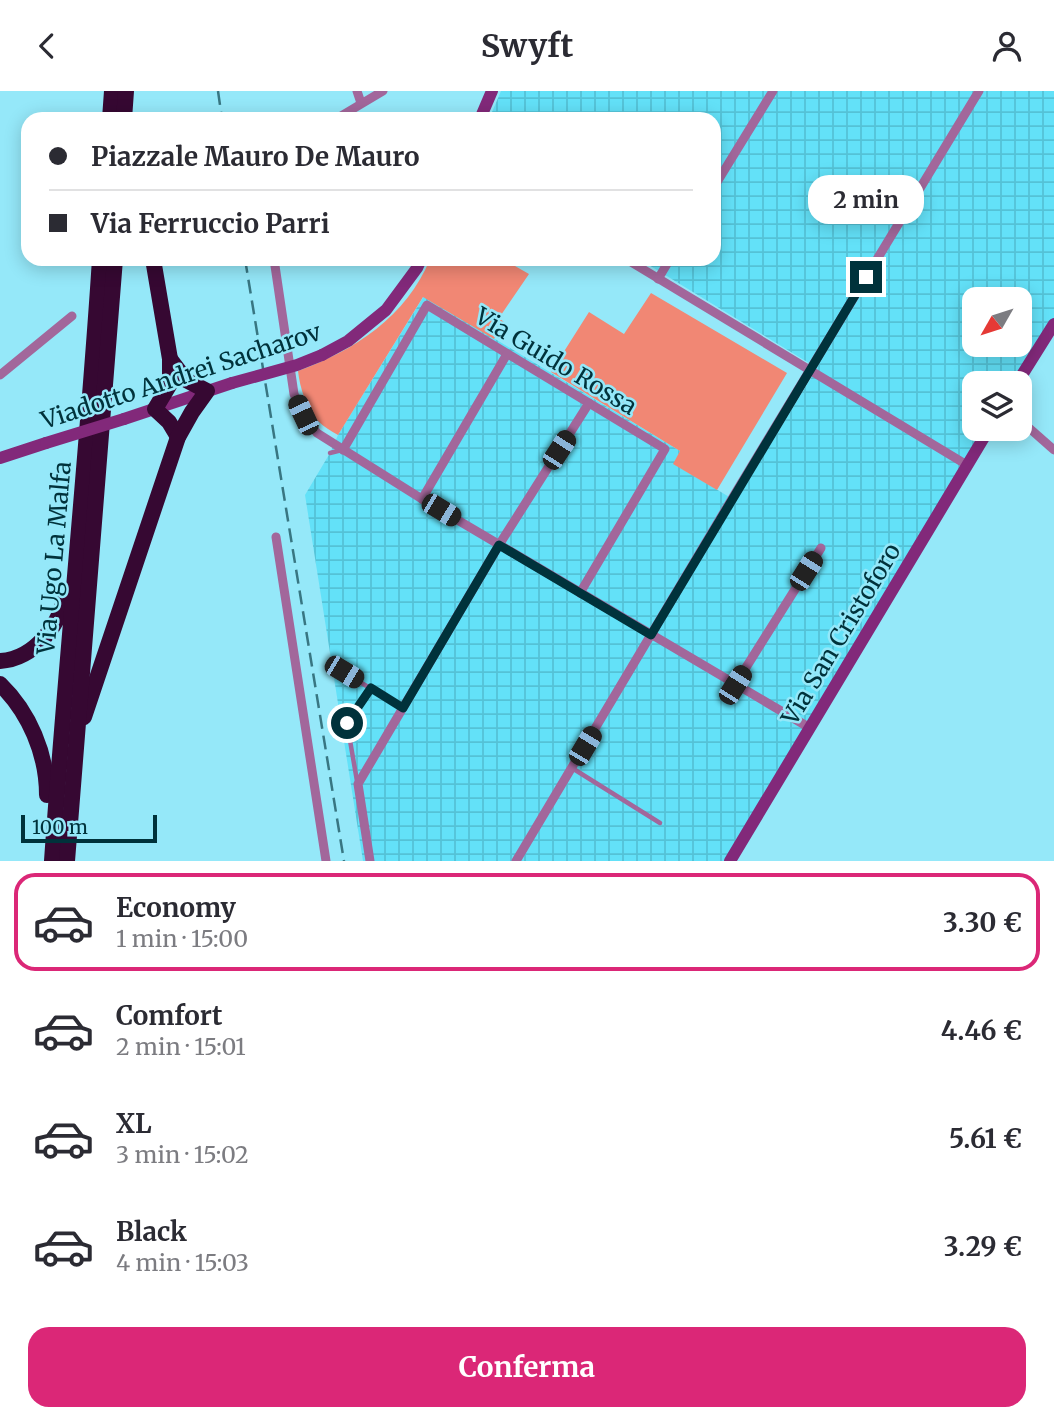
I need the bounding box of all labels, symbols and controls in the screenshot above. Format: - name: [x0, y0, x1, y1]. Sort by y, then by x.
- text: Swyft: [481, 26, 573, 66]
- icon: back: [28, 27, 66, 65]
- icon: person: [988, 27, 1026, 65]
- text: Piazzale Mauro De Mauro: [91, 140, 419, 173]
- callout: 2 min: [808, 176, 924, 225]
- text: 2 min: [833, 185, 899, 214]
- text: Via Ferruccio Parri: [91, 207, 330, 240]
- route end: [850, 261, 882, 293]
- north arrow: [962, 287, 1032, 357]
- map controls: [962, 287, 1032, 441]
- street label: Via Guido Rossa: [468, 300, 643, 422]
- street label: Viadotto Andrei Sacharov: [36, 316, 325, 436]
- button: layers: [962, 371, 1032, 441]
- car: [285, 392, 322, 438]
- car: [539, 427, 580, 473]
- street label: Via Ugo La Malfa: [30, 460, 78, 657]
- car: [418, 490, 465, 530]
- street label: Via San Cristoforo: [774, 537, 907, 731]
- car: [786, 548, 827, 594]
- car: [321, 652, 368, 692]
- car: [715, 662, 756, 708]
- route start: [331, 707, 363, 739]
- car: [566, 723, 605, 769]
- scale bar: [21, 812, 158, 844]
- text: 100 m: [32, 815, 88, 839]
- icon: car: [32, 891, 95, 954]
- text: Economy: [116, 891, 236, 924]
- text: 3.30 €: [943, 906, 1022, 939]
- text: 1 min · 15:00: [116, 924, 248, 953]
- icon: car: [32, 999, 95, 1062]
- text: Comfort: [116, 999, 222, 1032]
- text: 4.46 €: [941, 1014, 1022, 1047]
- text: 2 min · 15:01: [116, 1032, 246, 1061]
- icon: car: [32, 1107, 95, 1170]
- text: XL: [116, 1107, 152, 1140]
- text: 5.61 €: [949, 1122, 1022, 1155]
- text: 3 min · 15:02: [116, 1140, 249, 1169]
- icon: car: [32, 1215, 95, 1278]
- text: Black: [116, 1215, 187, 1248]
- text: 3.29 €: [944, 1230, 1022, 1263]
- text: 4 min · 15:03: [116, 1248, 249, 1277]
- button: Conferma: [28, 1327, 1026, 1407]

